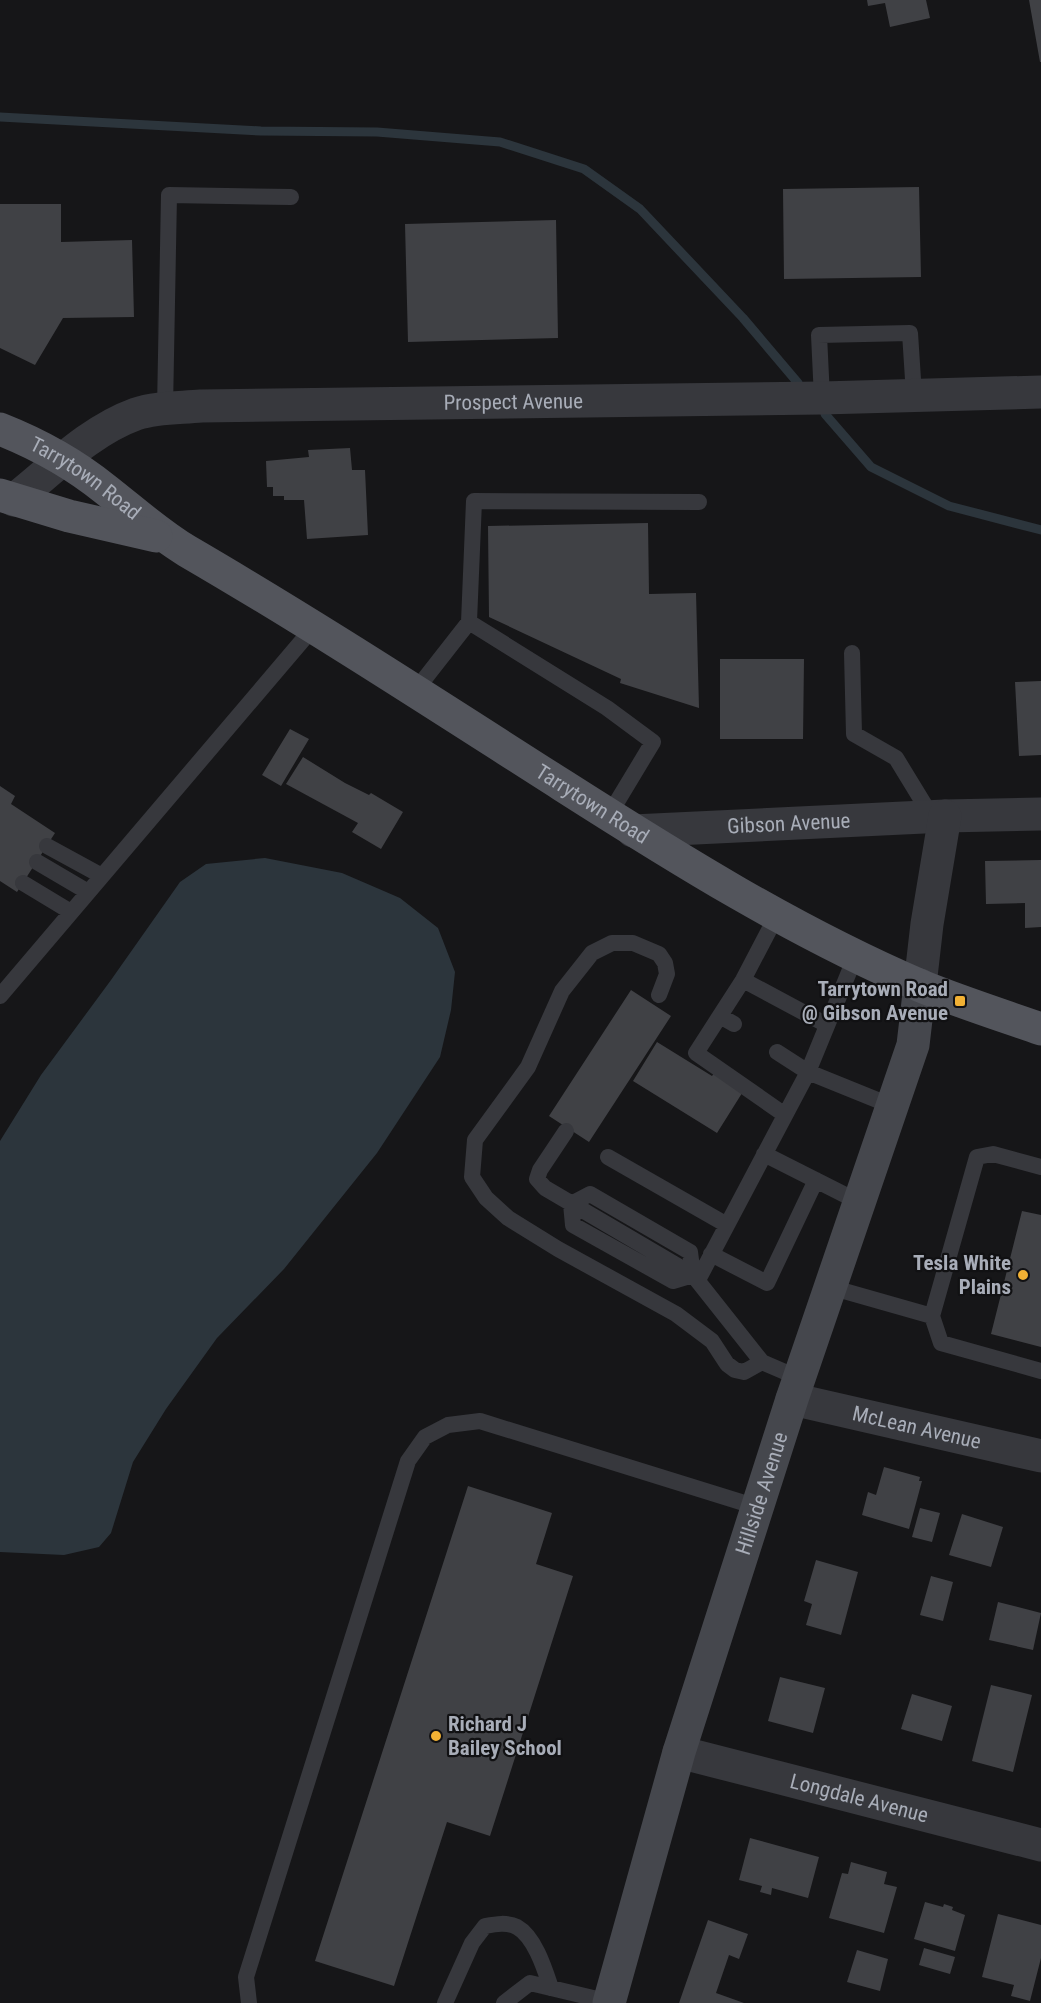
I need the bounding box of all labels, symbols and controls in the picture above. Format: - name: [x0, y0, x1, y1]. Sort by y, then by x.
- street label: Prospect Avenue: [443, 389, 583, 415]
- street label: Tarrytown Road: [26, 432, 145, 525]
- street label: Tarrytown Road: [531, 759, 653, 849]
- street label: Gibson Avenue: [727, 809, 851, 838]
- place label: Tarrytown Road @ Gibson Avenue: [802, 977, 948, 1025]
- marker: Tarrytown Road @ Gibson Avenue: [953, 994, 967, 1008]
- place label: Tesla White Plains: [913, 1251, 1011, 1299]
- marker: Tesla White Plains: [1016, 1268, 1030, 1282]
- street label: McLean Avenue: [850, 1401, 983, 1454]
- street label: Hillside Avenue: [731, 1429, 793, 1558]
- place label: Richard J Bailey School: [448, 1712, 562, 1760]
- marker: Richard J Bailey School: [429, 1729, 443, 1743]
- street label: Longdale Avenue: [788, 1769, 931, 1828]

